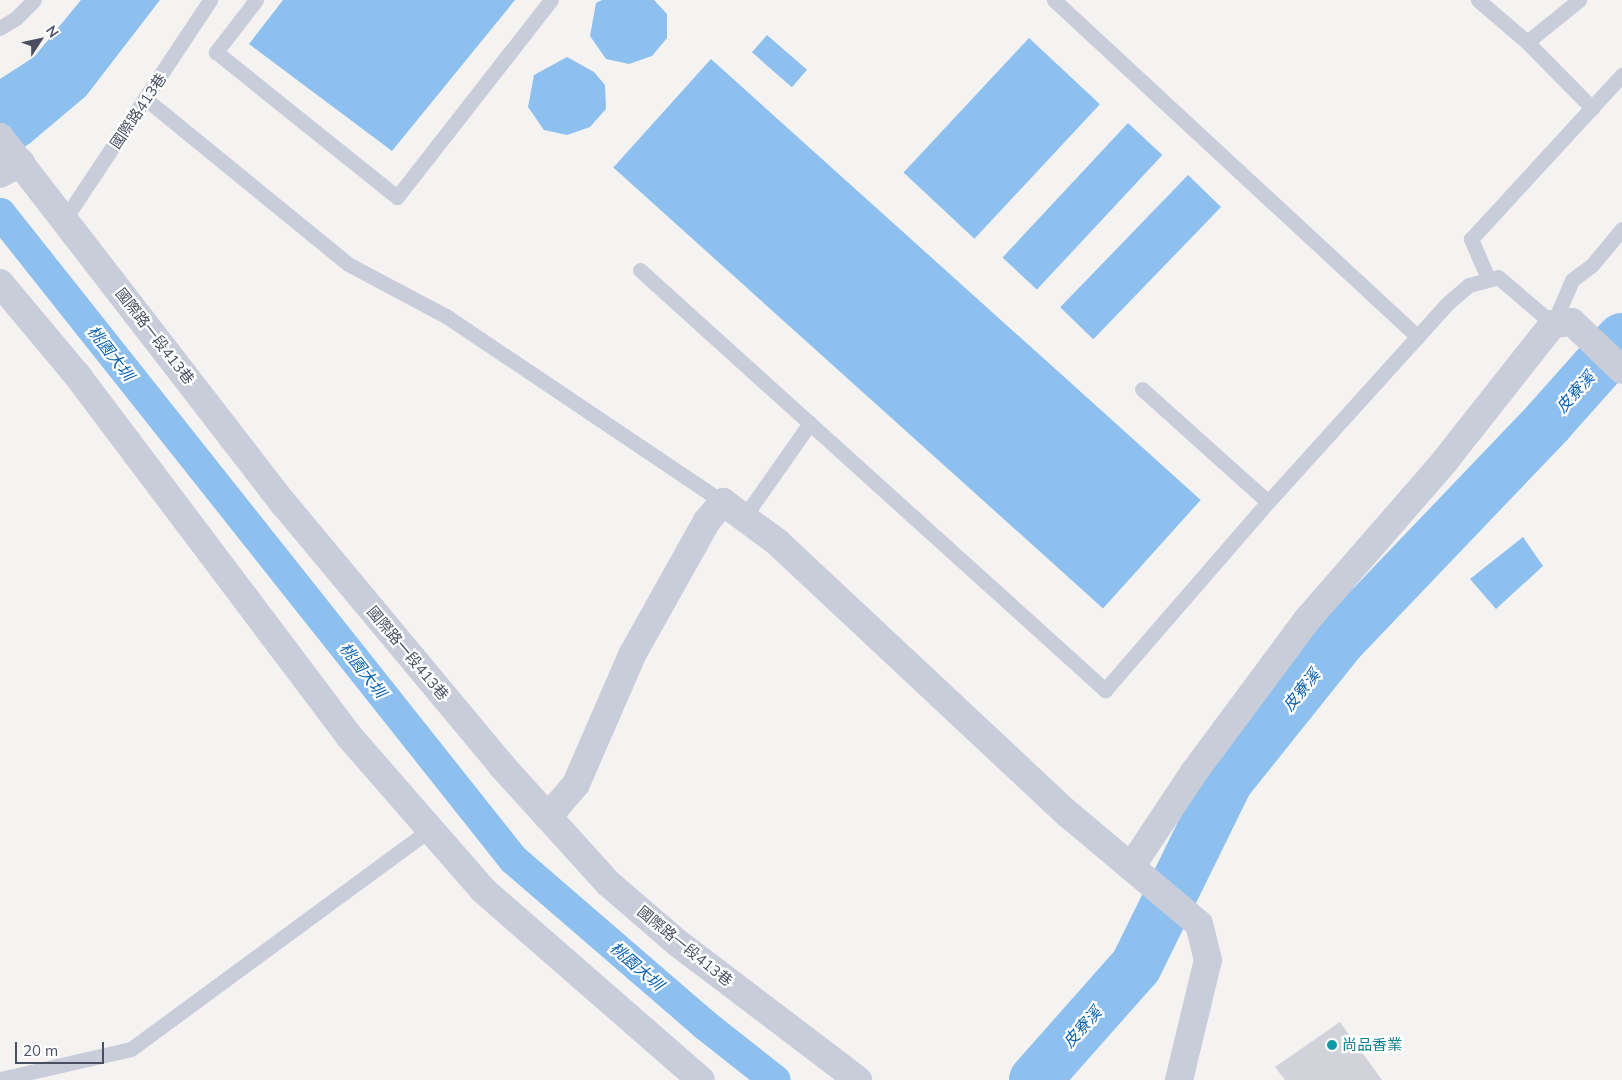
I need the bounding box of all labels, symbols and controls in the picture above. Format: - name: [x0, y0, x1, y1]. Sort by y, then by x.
- north arrow: [15, 15, 65, 65]
- text: N: [42, 22, 63, 41]
- street label: 國際路413巷: [106, 70, 170, 152]
- street label: 國際路一段413巷: [112, 284, 198, 388]
- water label: 桃園大圳: [84, 322, 138, 384]
- water label: 皮寮溪: [1552, 368, 1598, 416]
- street label: 國際路一段413巷: [364, 602, 452, 704]
- water label: 桃園大圳: [336, 639, 390, 701]
- water label: 皮寮溪: [1278, 665, 1324, 715]
- street label: 國際路一段413巷: [634, 902, 736, 990]
- water label: 桃園大圳: [607, 938, 667, 994]
- water label: 皮寮溪: [1059, 1003, 1105, 1051]
- scale bar: [18, 1032, 106, 1064]
- place label: 尚品香業: [1342, 1036, 1402, 1054]
- marker: 尚品香業: [1326, 1039, 1338, 1051]
- text: 20 m: [23, 1041, 58, 1060]

